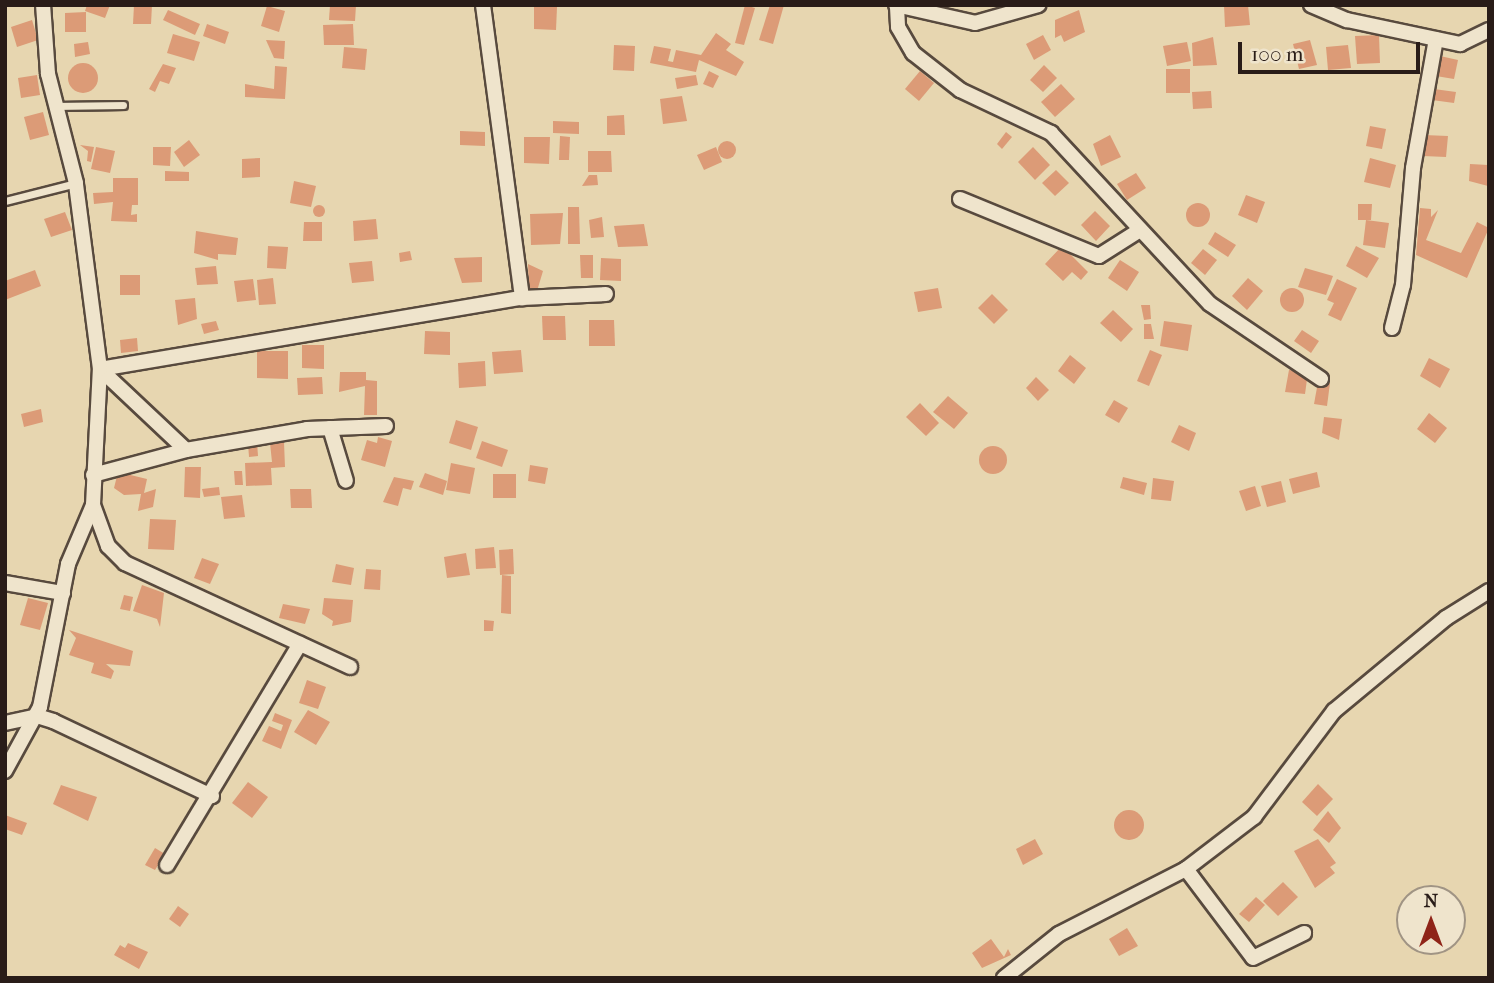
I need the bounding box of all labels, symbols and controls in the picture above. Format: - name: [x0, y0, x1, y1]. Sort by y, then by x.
- scale bar: [1242, 28, 1424, 72]
- text: 100 m: [1251, 42, 1304, 66]
- north arrow: [1396, 885, 1466, 955]
- text: N: [1424, 890, 1438, 912]

